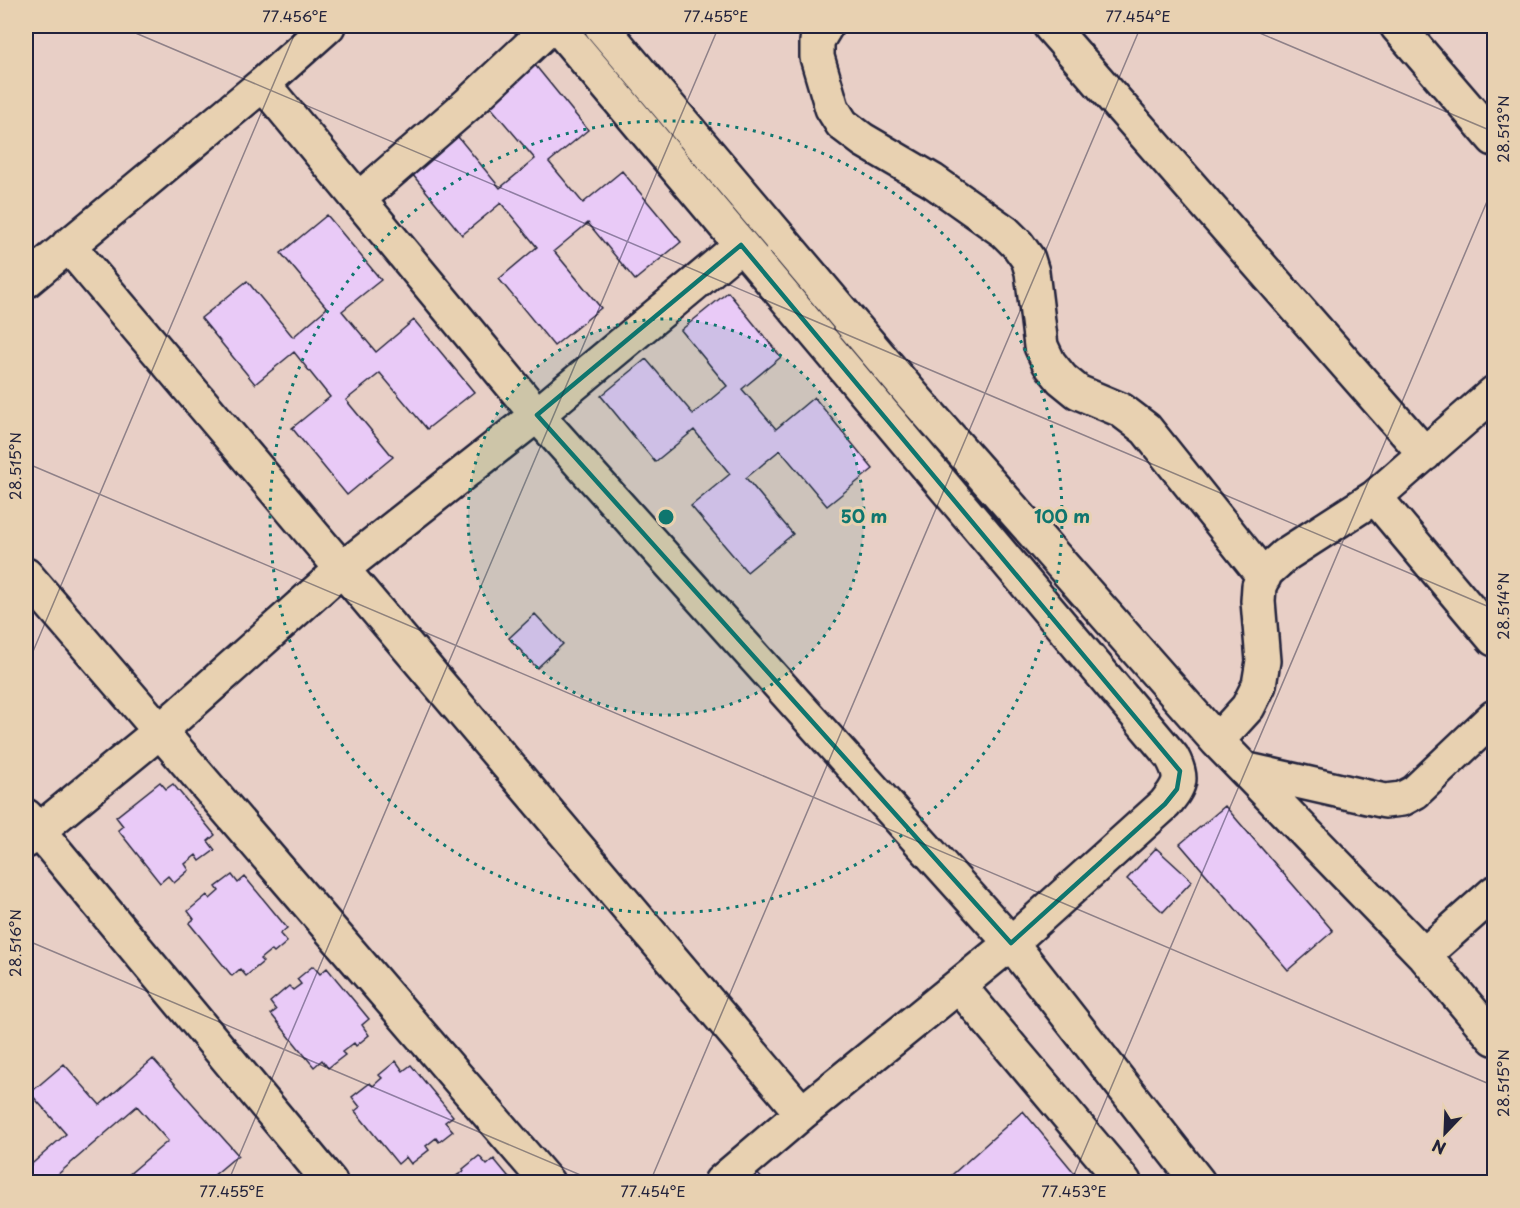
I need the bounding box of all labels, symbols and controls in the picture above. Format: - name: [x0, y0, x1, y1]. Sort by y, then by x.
- text: 77.456°E: [262, 4, 328, 27]
- text: 77.455°E: [684, 4, 749, 27]
- text: 77.454°E: [1105, 4, 1171, 27]
- text: 28.513°N: [1491, 95, 1514, 163]
- text: 28.515°N: [3, 432, 26, 500]
- text: 50 m: [841, 502, 887, 529]
- text: 100 m: [1034, 502, 1090, 529]
- centre of rings: [656, 507, 676, 527]
- text: 28.514°N: [1491, 572, 1514, 640]
- text: 28.516°N: [3, 909, 26, 977]
- text: 28.515°N: [1491, 1049, 1514, 1117]
- north arrow: [1415, 1103, 1475, 1163]
- text: N: [1428, 1134, 1449, 1161]
- text: 77.455°E: [200, 1179, 265, 1202]
- text: 77.454°E: [620, 1179, 686, 1202]
- text: 77.453°E: [1041, 1179, 1107, 1202]

